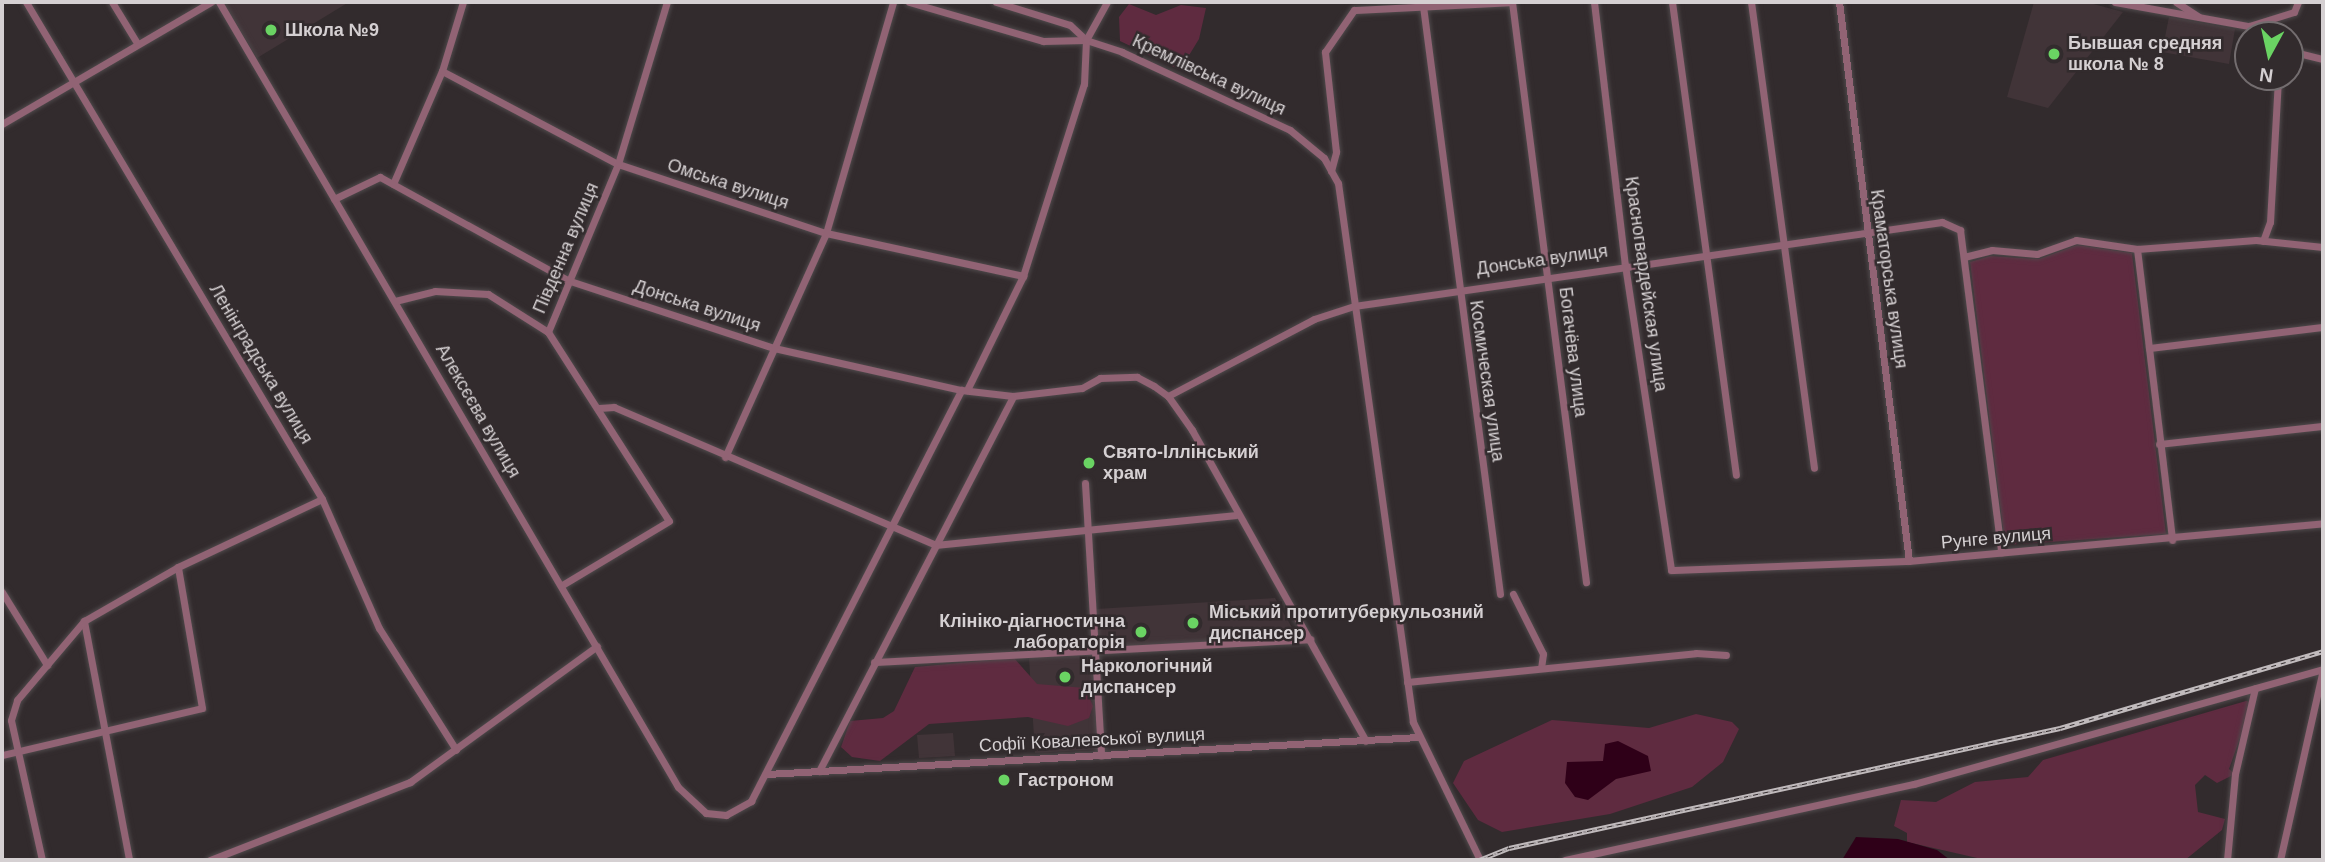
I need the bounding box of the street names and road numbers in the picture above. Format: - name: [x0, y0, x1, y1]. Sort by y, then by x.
- street label: Кремлівська вулиця: [1129, 30, 1289, 120]
- street label: Омська вулиця: [665, 154, 791, 214]
- street label: Красногвардейская улица: [1620, 175, 1672, 393]
- street label: Південна вулиця: [529, 179, 603, 317]
- street label: Краматорська вулиця: [1866, 188, 1912, 370]
- street label: Донська вулиця: [1475, 240, 1609, 280]
- street label: Донська вулиця: [631, 275, 763, 337]
- street label: Ленінградська вулиця: [205, 280, 317, 448]
- street label: Богачёва улица: [1554, 286, 1592, 418]
- street label: Космическая улица: [1465, 299, 1509, 463]
- street label: Алексєєва вулиця: [431, 340, 525, 482]
- street label: Рунге вулиця: [1940, 522, 2052, 554]
- street label: Софії Ковалевської вулиця: [978, 723, 1206, 757]

